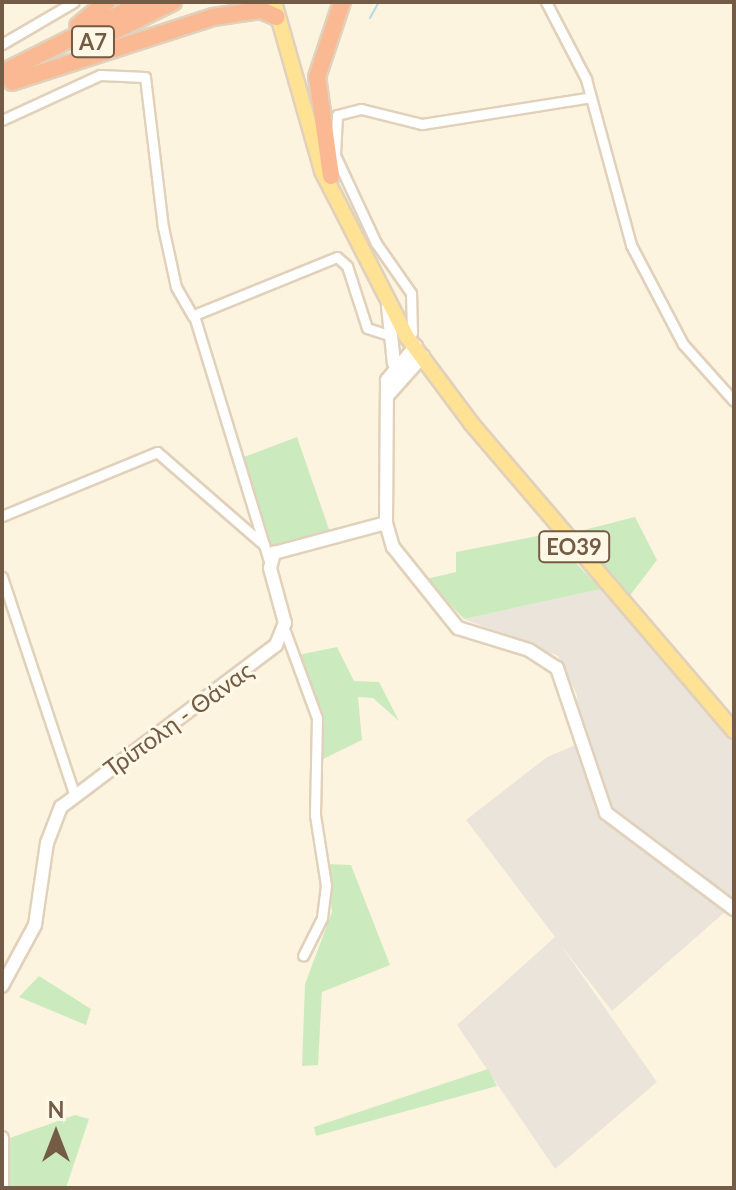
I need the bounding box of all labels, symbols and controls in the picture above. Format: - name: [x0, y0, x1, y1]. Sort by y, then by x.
- road number: Α7: [69, 24, 117, 60]
- road number: ΕΟ39: [538, 529, 610, 565]
- street label: Τρίπολη - Θάνας: [98, 655, 258, 783]
- north arrow: [16, 1094, 96, 1174]
- text: N: [48, 1096, 64, 1123]

